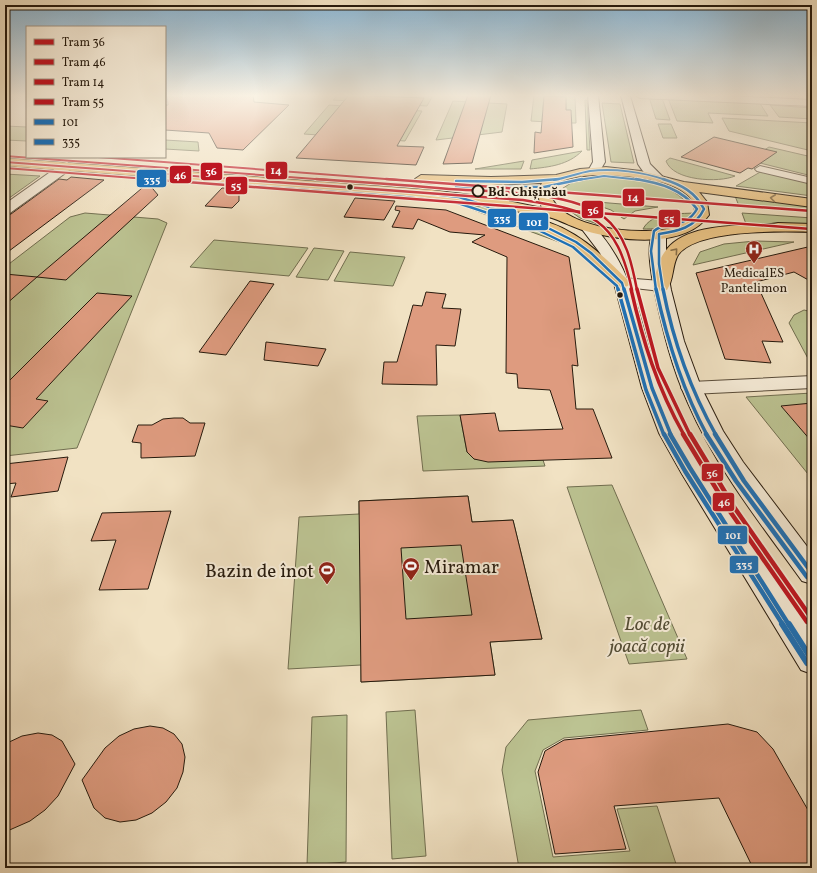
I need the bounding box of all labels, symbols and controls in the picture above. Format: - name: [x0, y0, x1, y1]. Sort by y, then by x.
- legend: [26, 26, 166, 158]
- text: Tram 36: [62, 35, 105, 51]
- text: Tram 46: [62, 55, 106, 71]
- text: Tram 14: [62, 75, 104, 91]
- text: Tram 55: [62, 95, 104, 111]
- text: 101: [62, 115, 79, 131]
- text: 335: [62, 135, 80, 151]
- line badge: 14: [265, 161, 288, 180]
- line badge: 36: [200, 162, 223, 181]
- text: 14: [270, 164, 282, 179]
- line badge: 46: [169, 165, 192, 184]
- text: 36: [205, 165, 217, 180]
- line badge: 335: [136, 169, 167, 188]
- text: 46: [174, 169, 186, 184]
- text: 335: [144, 173, 160, 188]
- line badge: 55: [225, 176, 248, 195]
- text: 55: [231, 179, 241, 194]
- unlabelled marker: [345, 182, 355, 192]
- marker: Bd. Chișinău: [471, 184, 485, 198]
- place label: Bd. Chișinău: [488, 184, 566, 202]
- line badge: 14: [622, 188, 645, 207]
- text: 14: [627, 191, 639, 206]
- one-way arrow: [770, 194, 776, 203]
- line badge: 36: [581, 200, 604, 219]
- text: 36: [587, 204, 599, 219]
- line badge: 335: [487, 208, 517, 228]
- line badge: 55: [658, 209, 681, 228]
- text: 335: [494, 212, 510, 227]
- line badge: 101: [518, 212, 549, 231]
- text: 55: [664, 212, 674, 227]
- text: 101: [526, 216, 542, 231]
- hospital icon: MedicalES Pantelimon: [744, 239, 764, 264]
- one-way arrow: [670, 248, 677, 255]
- place label: MedicalES Pantelimon: [721, 265, 787, 298]
- unlabelled marker: [615, 290, 625, 300]
- line badge: 36: [701, 463, 724, 482]
- text: 36: [706, 467, 718, 482]
- line badge: 46: [712, 492, 735, 512]
- text: 46: [718, 496, 730, 511]
- line badge: 101: [717, 525, 748, 545]
- text: 101: [725, 529, 741, 544]
- place label: Miramar: [424, 555, 499, 581]
- line badge: 335: [729, 555, 759, 574]
- sports icon: Miramar: [401, 556, 421, 581]
- text: 335: [736, 558, 752, 573]
- place label: Bazin de înot: [205, 559, 314, 585]
- sports icon: Bazin de înot: [317, 560, 337, 585]
- park label: Loc de joacă copii: [606, 612, 685, 660]

